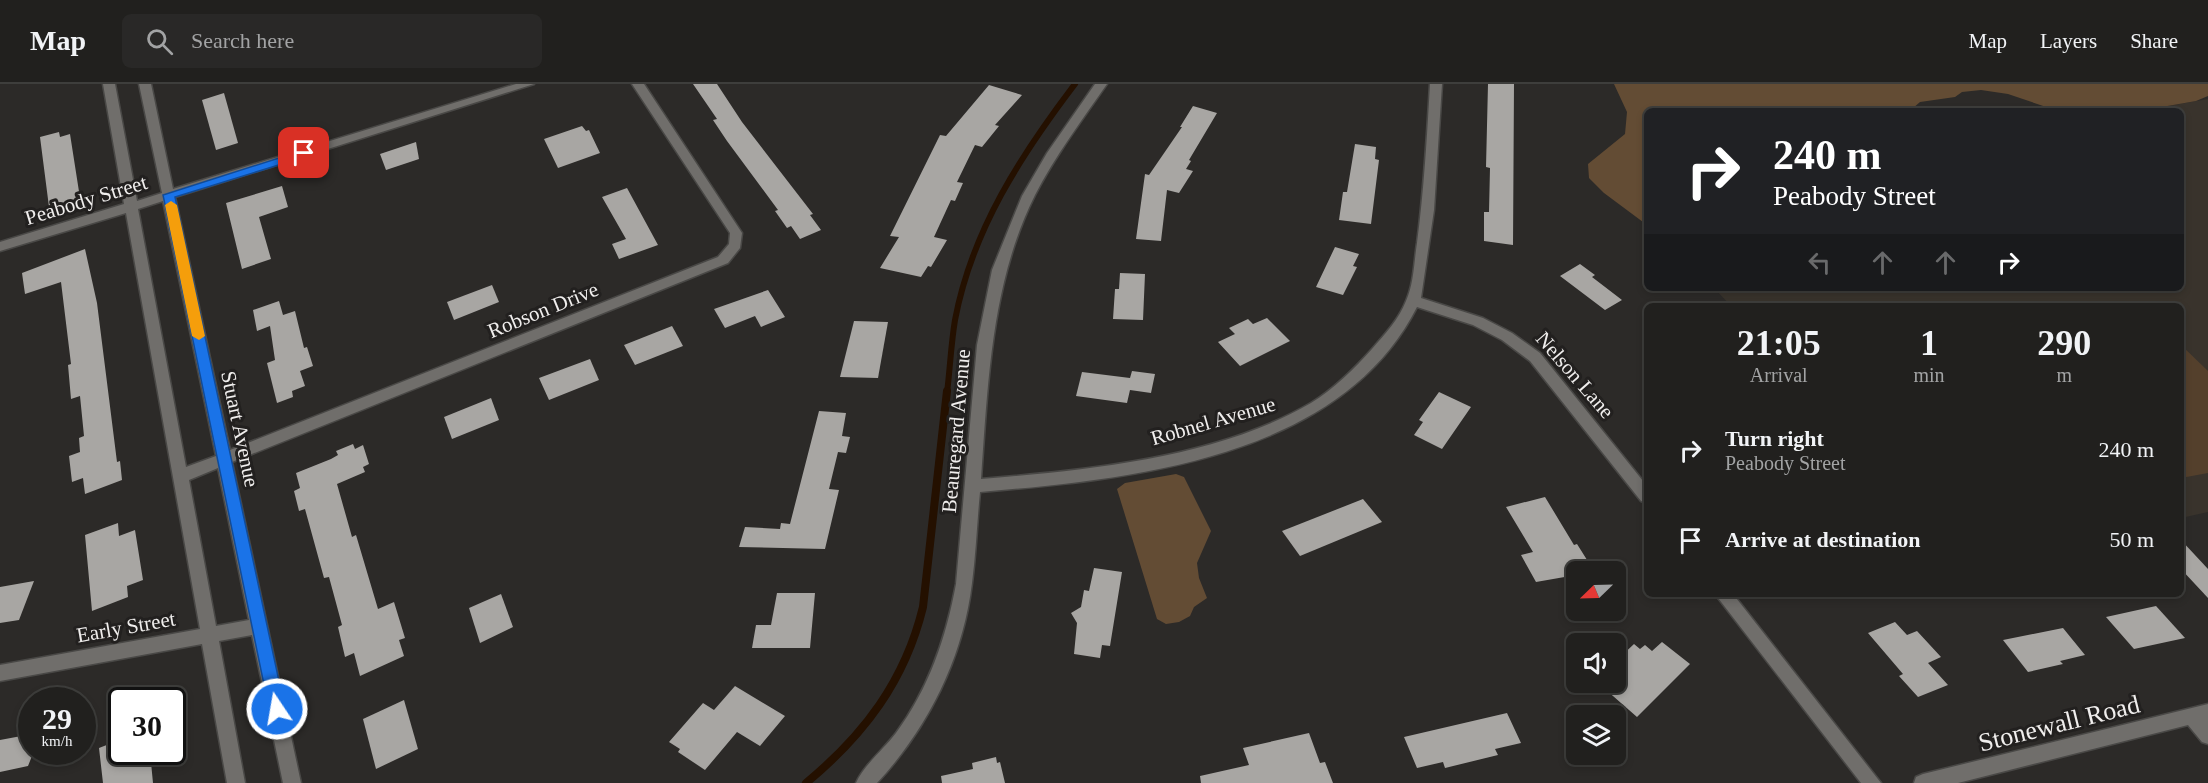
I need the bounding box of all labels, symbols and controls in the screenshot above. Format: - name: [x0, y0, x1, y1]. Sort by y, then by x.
- search box: [122, 14, 542, 68]
- text: Map: [30, 25, 86, 56]
- icon: search: [143, 25, 176, 58]
- text: Search here: [191, 28, 294, 53]
- text: Map: [1969, 29, 2007, 53]
- text: Layers: [2040, 29, 2097, 53]
- text: Share: [2130, 29, 2178, 53]
- pin: [278, 127, 329, 178]
- icon: right: [1674, 132, 1752, 210]
- text: 240 m: [1773, 132, 1882, 178]
- icon: arrive: [287, 136, 320, 169]
- street label: Peabody Street: [22, 170, 150, 230]
- text: Peabody Street: [1773, 181, 1936, 211]
- icon: left: [1803, 246, 1836, 279]
- icon: ahead: [1866, 246, 1899, 279]
- icon: ahead: [1929, 246, 1962, 279]
- icon: right: [1992, 246, 2025, 279]
- street label: Robson Drive: [484, 277, 602, 343]
- text: 21:05: [1737, 323, 1821, 363]
- text: 1: [1920, 323, 1938, 363]
- text: 290: [2037, 323, 2091, 363]
- street label: Nelson Lane: [1531, 327, 1619, 423]
- street label: Beauregard Avenue: [937, 348, 975, 514]
- text: Arrival: [1750, 364, 1808, 386]
- text: min: [1913, 364, 1945, 386]
- text: m: [2057, 364, 2072, 386]
- street label: Stuart Avenue: [216, 369, 264, 489]
- street label: Robnel Avenue: [1148, 392, 1278, 450]
- text: Turn right: [1725, 426, 1824, 451]
- icon: right: [1674, 434, 1707, 467]
- text: 240 m: [2098, 437, 2154, 462]
- text: Peabody Street: [1725, 452, 1846, 474]
- icon: arrive: [1674, 524, 1707, 557]
- text: Arrive at destination: [1725, 527, 1921, 552]
- text: 50 m: [2109, 527, 2154, 552]
- north arrow: [1566, 561, 1626, 621]
- map controls: [1566, 561, 1626, 765]
- street label: Early Street: [75, 606, 177, 647]
- button: sound: [1566, 633, 1626, 693]
- position arrow: [245, 677, 309, 741]
- speed limit sign: 30: [108, 687, 186, 765]
- street label: Stonewall Road: [1975, 689, 2143, 758]
- text: 29: [42, 702, 72, 735]
- button: layers: [1566, 705, 1626, 765]
- text: km/h: [42, 733, 72, 749]

